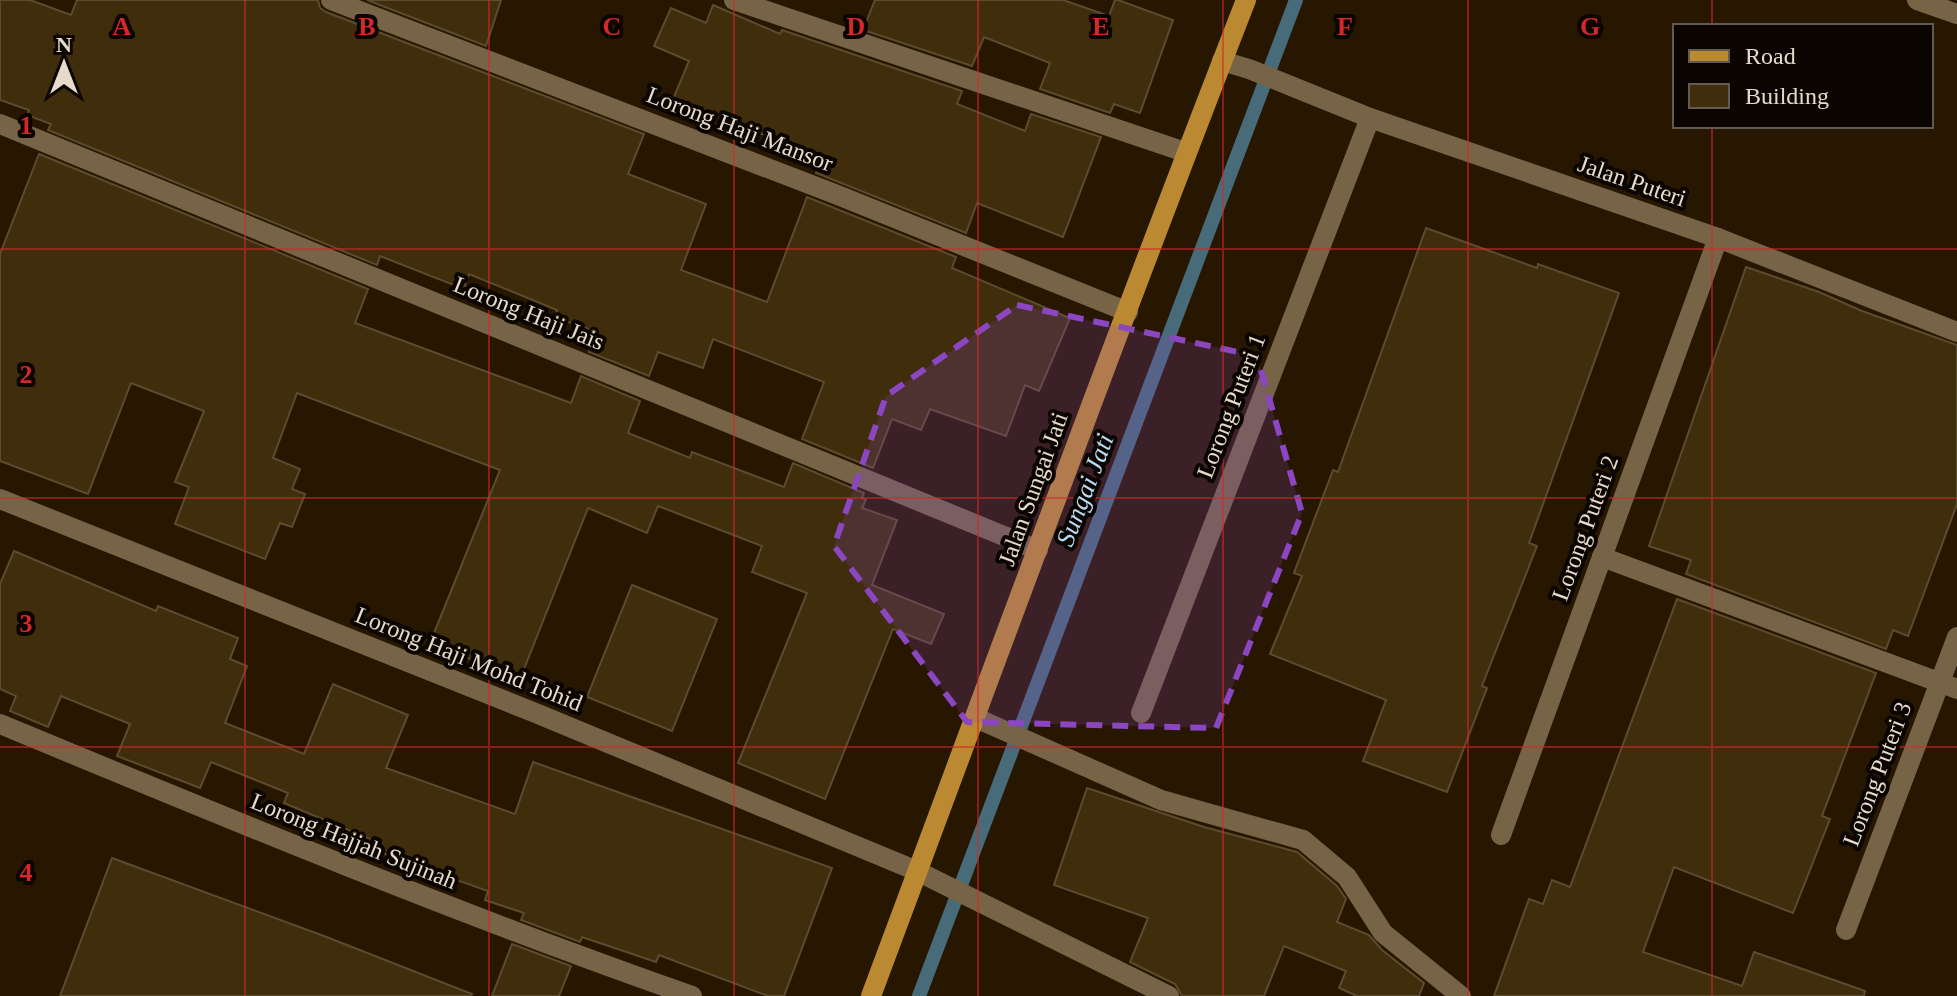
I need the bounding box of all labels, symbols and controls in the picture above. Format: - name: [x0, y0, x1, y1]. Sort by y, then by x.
- text: A: [113, 12, 132, 41]
- text: B: [358, 12, 376, 41]
- text: C: [603, 12, 621, 41]
- text: D: [847, 12, 865, 41]
- text: E: [1092, 12, 1110, 41]
- text: F: [1337, 12, 1353, 41]
- text: G: [1580, 12, 1600, 41]
- north arrow: [24, 24, 104, 104]
- legend: [1673, 24, 1933, 128]
- text: N: [56, 32, 72, 57]
- text: Road: [1745, 43, 1796, 69]
- street label: Lorong Haji Mansor: [643, 82, 837, 176]
- text: Building: [1745, 83, 1829, 109]
- text: 1: [20, 111, 33, 140]
- street label: Jalan Puteri: [1575, 150, 1690, 212]
- street label: Lorong Haji Jais: [450, 271, 608, 355]
- street label: Lorong Puteri 1: [1192, 330, 1270, 482]
- text: 2: [20, 360, 33, 389]
- street label: Jalan Sungai Jati: [993, 408, 1073, 569]
- water label: Sungai Jati: [1050, 430, 1120, 550]
- street label: Lorong Puteri 2: [1547, 452, 1623, 604]
- street label: Lorong Haji Mohd Tohid: [352, 602, 586, 716]
- text: 3: [20, 609, 33, 638]
- street label: Lorong Puteri 3: [1838, 698, 1916, 850]
- street label: Lorong Hajjah Sujinah: [247, 788, 461, 894]
- text: 4: [20, 858, 33, 887]

